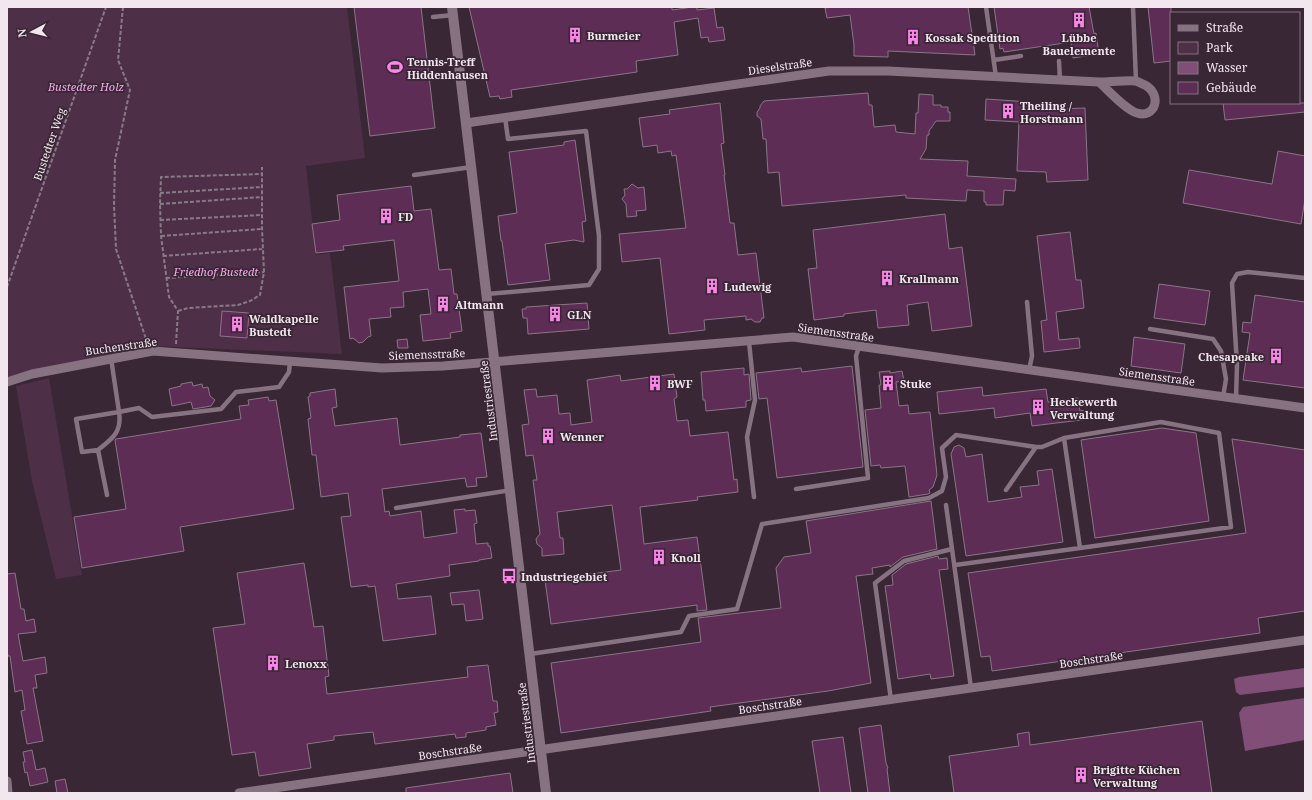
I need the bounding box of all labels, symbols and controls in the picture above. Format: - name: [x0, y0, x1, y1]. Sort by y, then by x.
- building icon: Lübbe Bauelemente: [1070, 11, 1088, 29]
- north arrow: [12, 12, 52, 52]
- legend: [1170, 12, 1300, 104]
- text: Straße: [1206, 19, 1243, 36]
- building icon: Burmeier: [566, 26, 584, 44]
- text: N: [14, 28, 30, 38]
- place label: Burmeier: [587, 28, 641, 43]
- building icon: Kossak Spedition: [904, 28, 922, 46]
- place label: Kossak Spedition: [925, 30, 1021, 45]
- place label: Lübbe Bauelemente: [1042, 30, 1116, 58]
- text: Park: [1206, 39, 1234, 56]
- place label: Tennis-Treff Hiddenhausen: [407, 54, 489, 82]
- street label: Dieselstraße: [747, 54, 813, 78]
- sports icon: Tennis-Treff Hiddenhausen: [386, 58, 404, 76]
- text: Wasser: [1206, 59, 1248, 76]
- park label: Bustedter Holz: [47, 79, 124, 94]
- text: Gebäude: [1206, 79, 1257, 96]
- place label: Theiling / Horstmann: [1020, 98, 1084, 126]
- building icon: Theiling / Horstmann: [999, 102, 1017, 120]
- street label: Bustedter Weg: [30, 106, 69, 182]
- building icon: FD: [377, 207, 395, 225]
- place label: FD: [398, 209, 413, 224]
- park label: Friedhof Bustedt: [173, 264, 259, 279]
- building icon: Krallmann: [878, 269, 896, 287]
- place label: Krallmann: [899, 271, 960, 286]
- building icon: Ludewig: [703, 277, 721, 295]
- place label: Ludewig: [724, 279, 772, 294]
- building icon: Altmann: [434, 295, 452, 313]
- place label: Altmann: [455, 297, 504, 312]
- building icon: GLN: [546, 305, 564, 323]
- place label: GLN: [567, 307, 592, 322]
- place label: Waldkapelle Bustedt: [249, 311, 319, 339]
- building icon: Waldkapelle Bustedt: [228, 315, 246, 333]
- street label: Siemensstraße: [797, 319, 875, 345]
- street label: Buchenstraße: [84, 334, 158, 358]
- street label: Siemensstraße: [388, 345, 466, 363]
- building icon: Chesapeake: [1267, 347, 1285, 365]
- place label: Chesapeake: [1198, 349, 1264, 364]
- street label: Industriestraße: [476, 360, 500, 442]
- street label: Siemensstraße: [1118, 363, 1196, 389]
- building icon: BWF: [646, 374, 664, 392]
- building icon: Stuke: [879, 374, 897, 392]
- place label: BWF: [667, 376, 693, 391]
- place label: Stuke: [900, 376, 931, 391]
- place label: Heckewerth Verwaltung: [1050, 394, 1118, 422]
- building icon: Heckewerth Verwaltung: [1029, 398, 1047, 416]
- building icon: Wenner: [539, 427, 557, 445]
- place label: Wenner: [560, 429, 604, 444]
- building icon: Knoll: [650, 548, 668, 566]
- place label: Knoll: [671, 550, 701, 565]
- bus stop icon: Industriegebiet: [500, 567, 518, 585]
- place label: Industriegebiet: [521, 569, 608, 584]
- street label: Boschstraße: [1058, 647, 1124, 671]
- building icon: Lenoxx: [264, 654, 282, 672]
- place label: Lenoxx: [285, 656, 328, 671]
- street label: Industriestraße: [514, 682, 538, 764]
- street label: Boschstraße: [737, 693, 803, 717]
- street label: Boschstraße: [417, 739, 483, 763]
- place label: Brigitte Küchen Verwaltung: [1093, 762, 1181, 790]
- building icon: Brigitte Küchen Verwaltung: [1072, 766, 1090, 784]

